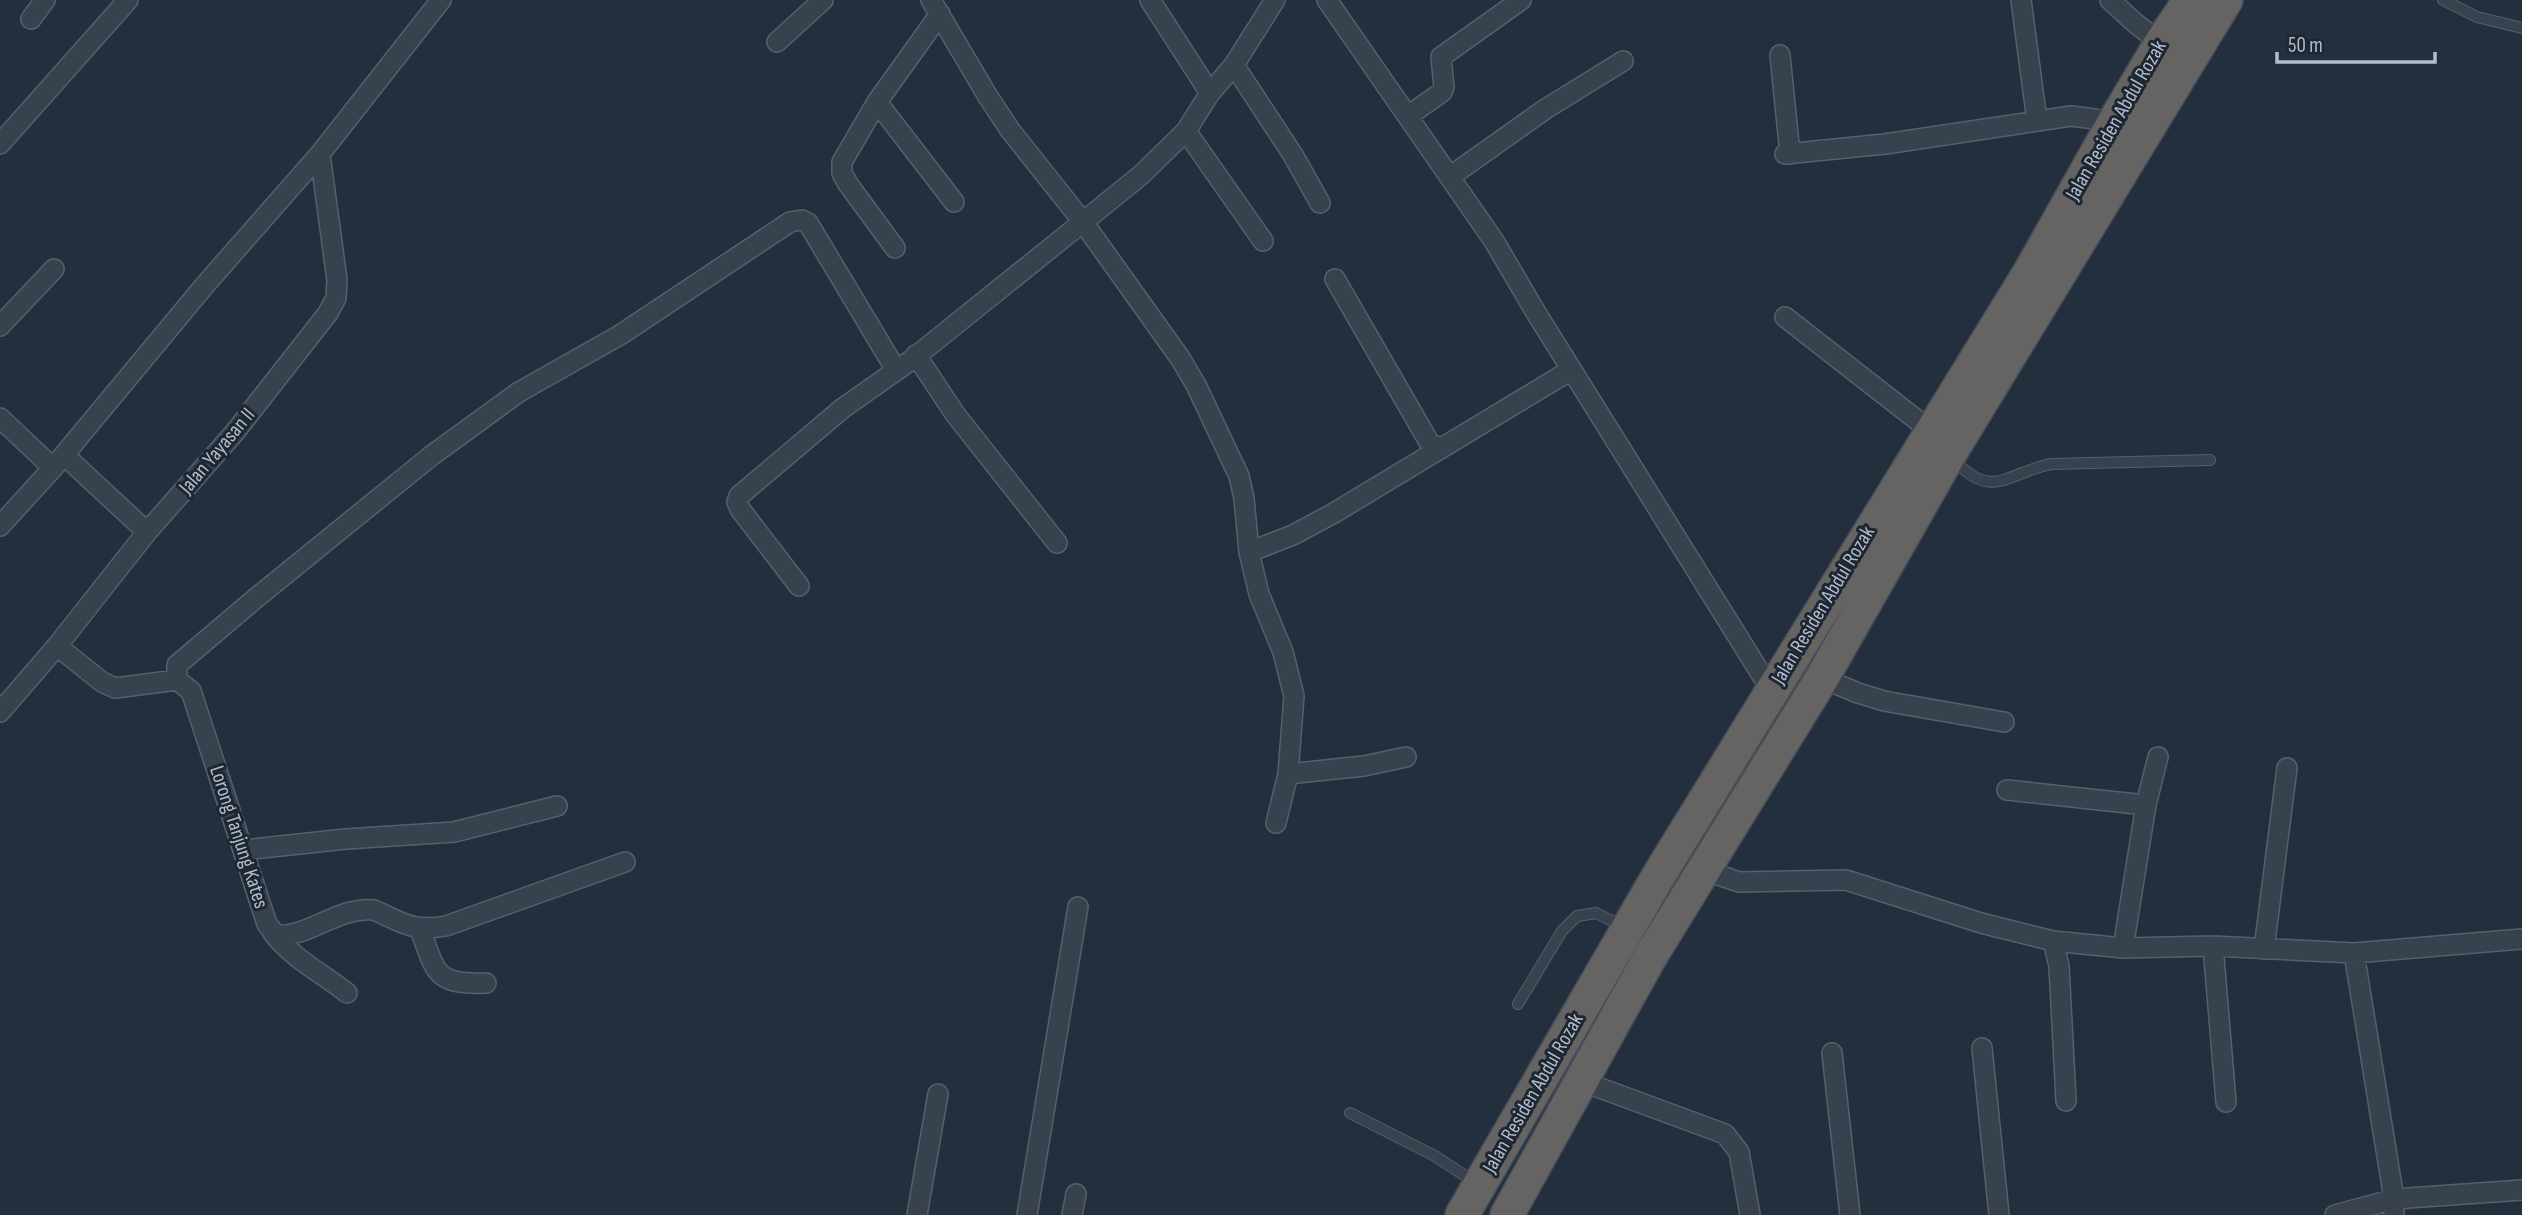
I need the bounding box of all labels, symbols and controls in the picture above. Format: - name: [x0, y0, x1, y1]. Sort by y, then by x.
- scale bar: [2277, 21, 2434, 65]
- text: 50 m: [2288, 33, 2323, 58]
- street label: Jalan Residen Abdul Rozak: [2060, 36, 2172, 205]
- street label: Jalan Yayasan II: [173, 403, 260, 500]
- street label: Jalan Residen Abdul Rozak: [1765, 521, 1880, 689]
- street label: Lorong Tanjung Kates: [204, 763, 274, 911]
- street label: Jalan Residen Abdul Rozak: [1477, 1009, 1589, 1178]

